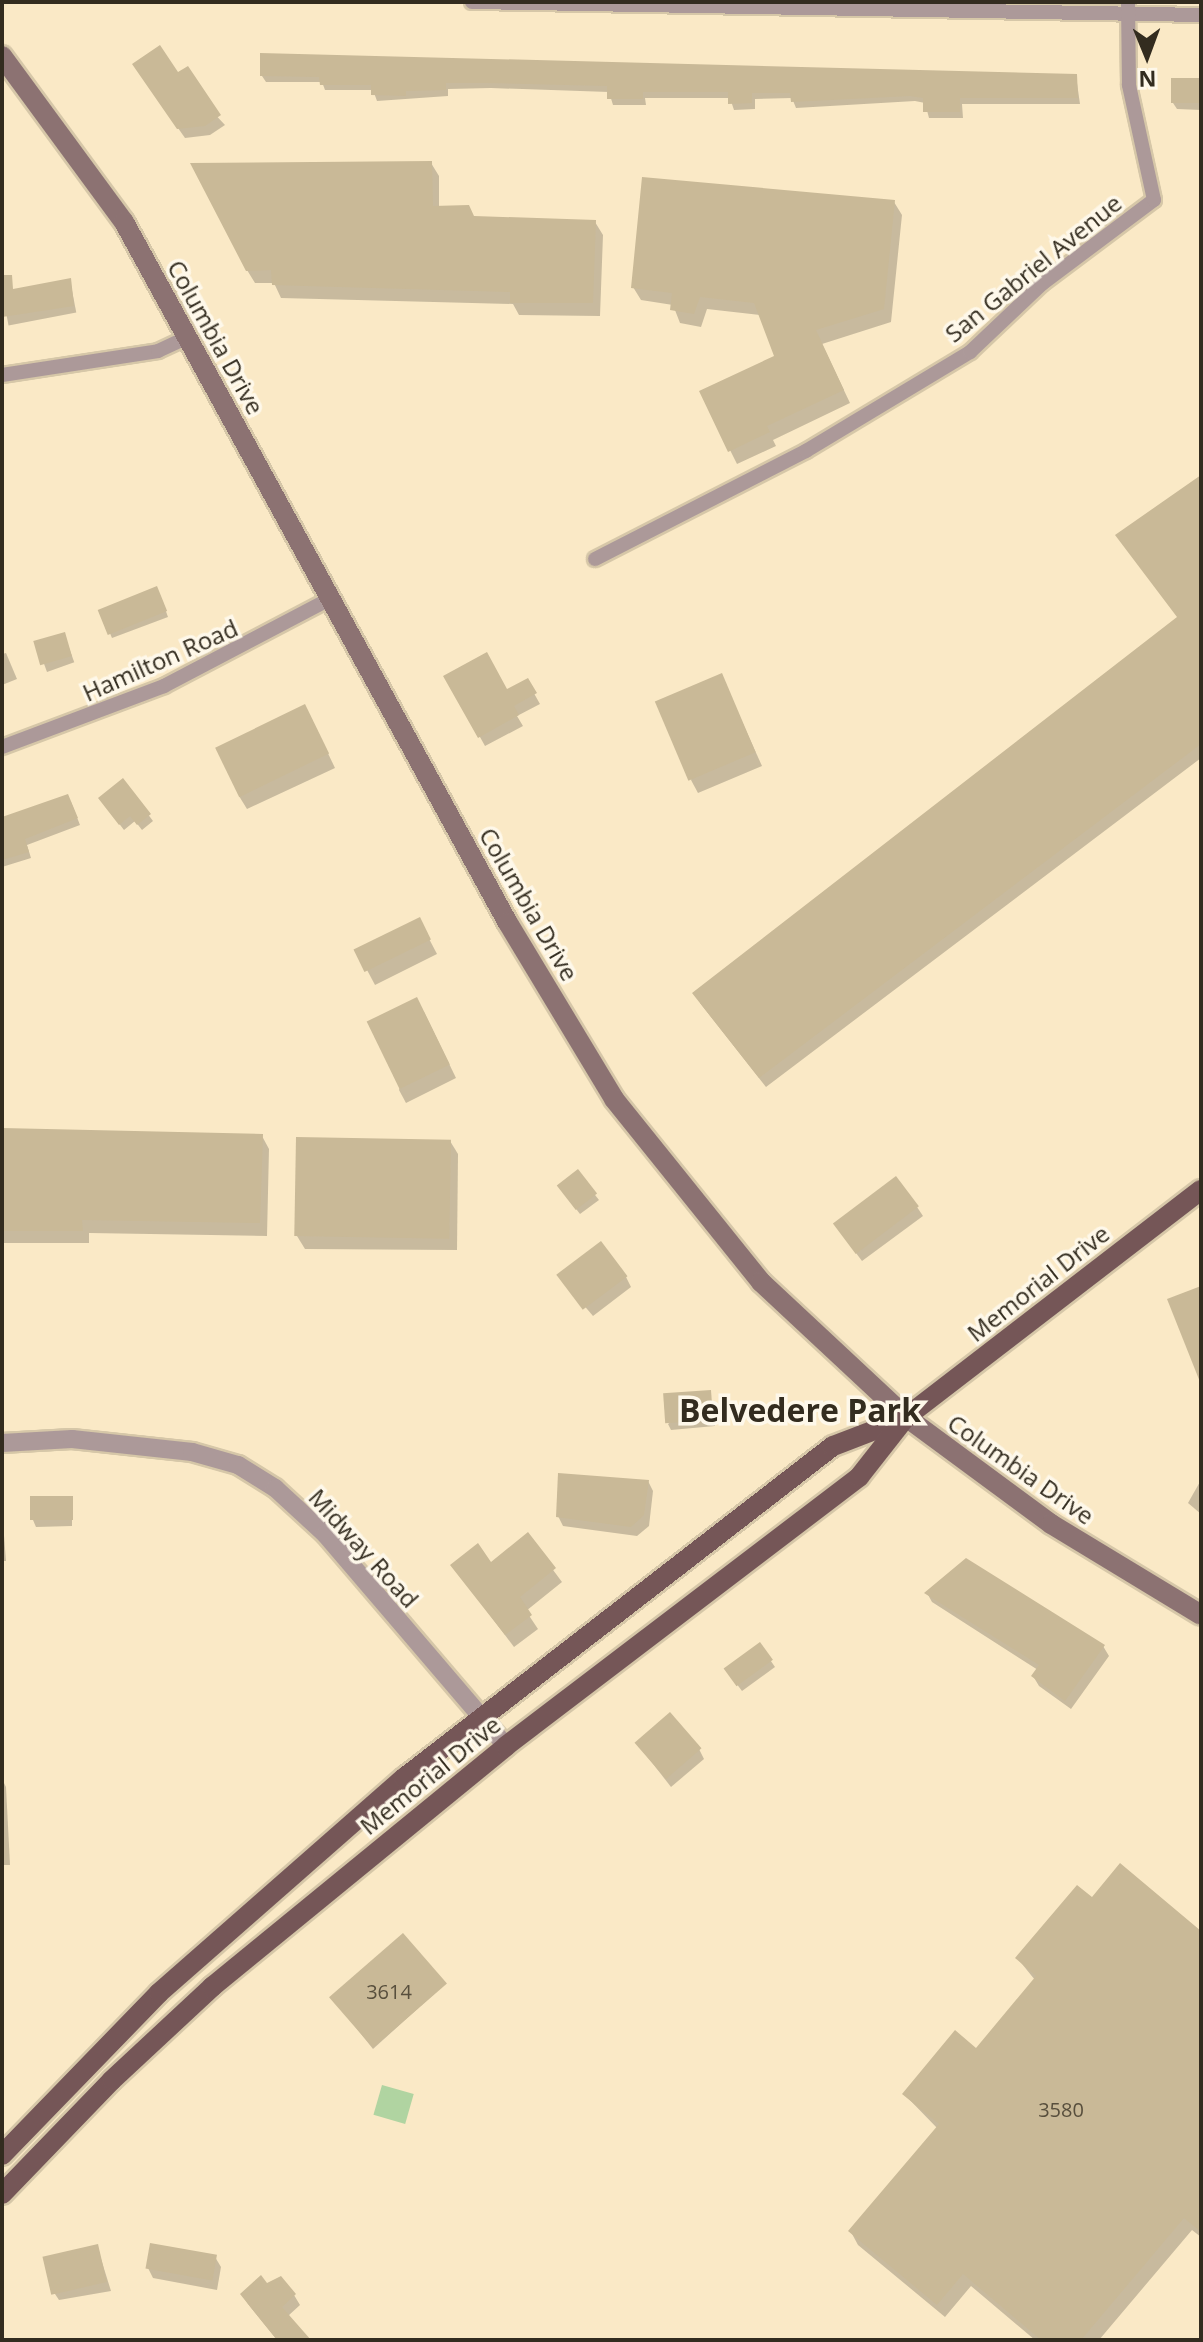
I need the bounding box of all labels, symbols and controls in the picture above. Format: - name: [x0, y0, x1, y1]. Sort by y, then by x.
- north arrow: [1107, 16, 1187, 96]
- text: N: [1138, 65, 1157, 95]
- street label: San Gabriel Avenue: [939, 188, 1127, 348]
- street label: Columbia Drive: [162, 255, 270, 419]
- street label: Hamilton Road: [78, 613, 242, 707]
- street label: Columbia Drive: [474, 822, 584, 986]
- street label: Memorial Drive: [961, 1219, 1115, 1347]
- district label: Belvedere Park: [679, 1391, 921, 1429]
- street label: Columbia Drive: [942, 1408, 1100, 1530]
- street label: Midway Road: [303, 1483, 425, 1613]
- street label: Memorial Drive: [354, 1710, 506, 1840]
- house number: 3614: [366, 1979, 412, 2003]
- house number: 3580: [1038, 2097, 1084, 2121]

